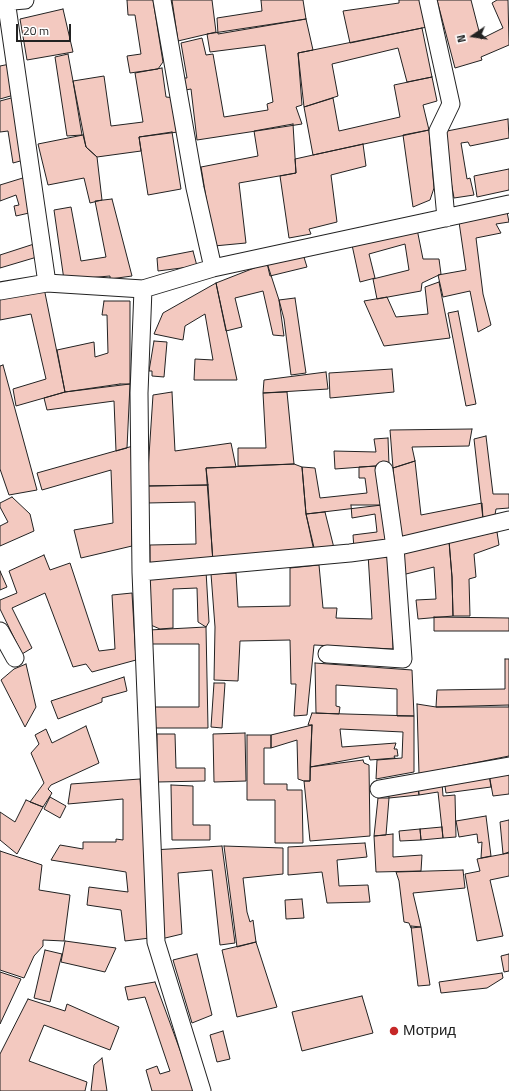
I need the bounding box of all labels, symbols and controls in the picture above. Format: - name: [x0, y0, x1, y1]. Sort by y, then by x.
- scale bar: [18, 16, 73, 42]
- north arrow: [453, 16, 493, 56]
- text: 20 m: [23, 21, 49, 40]
- text: N: [453, 33, 470, 44]
- place label: Мотрид: [403, 1022, 456, 1040]
- marker: Мотрид: [388, 1025, 400, 1037]

